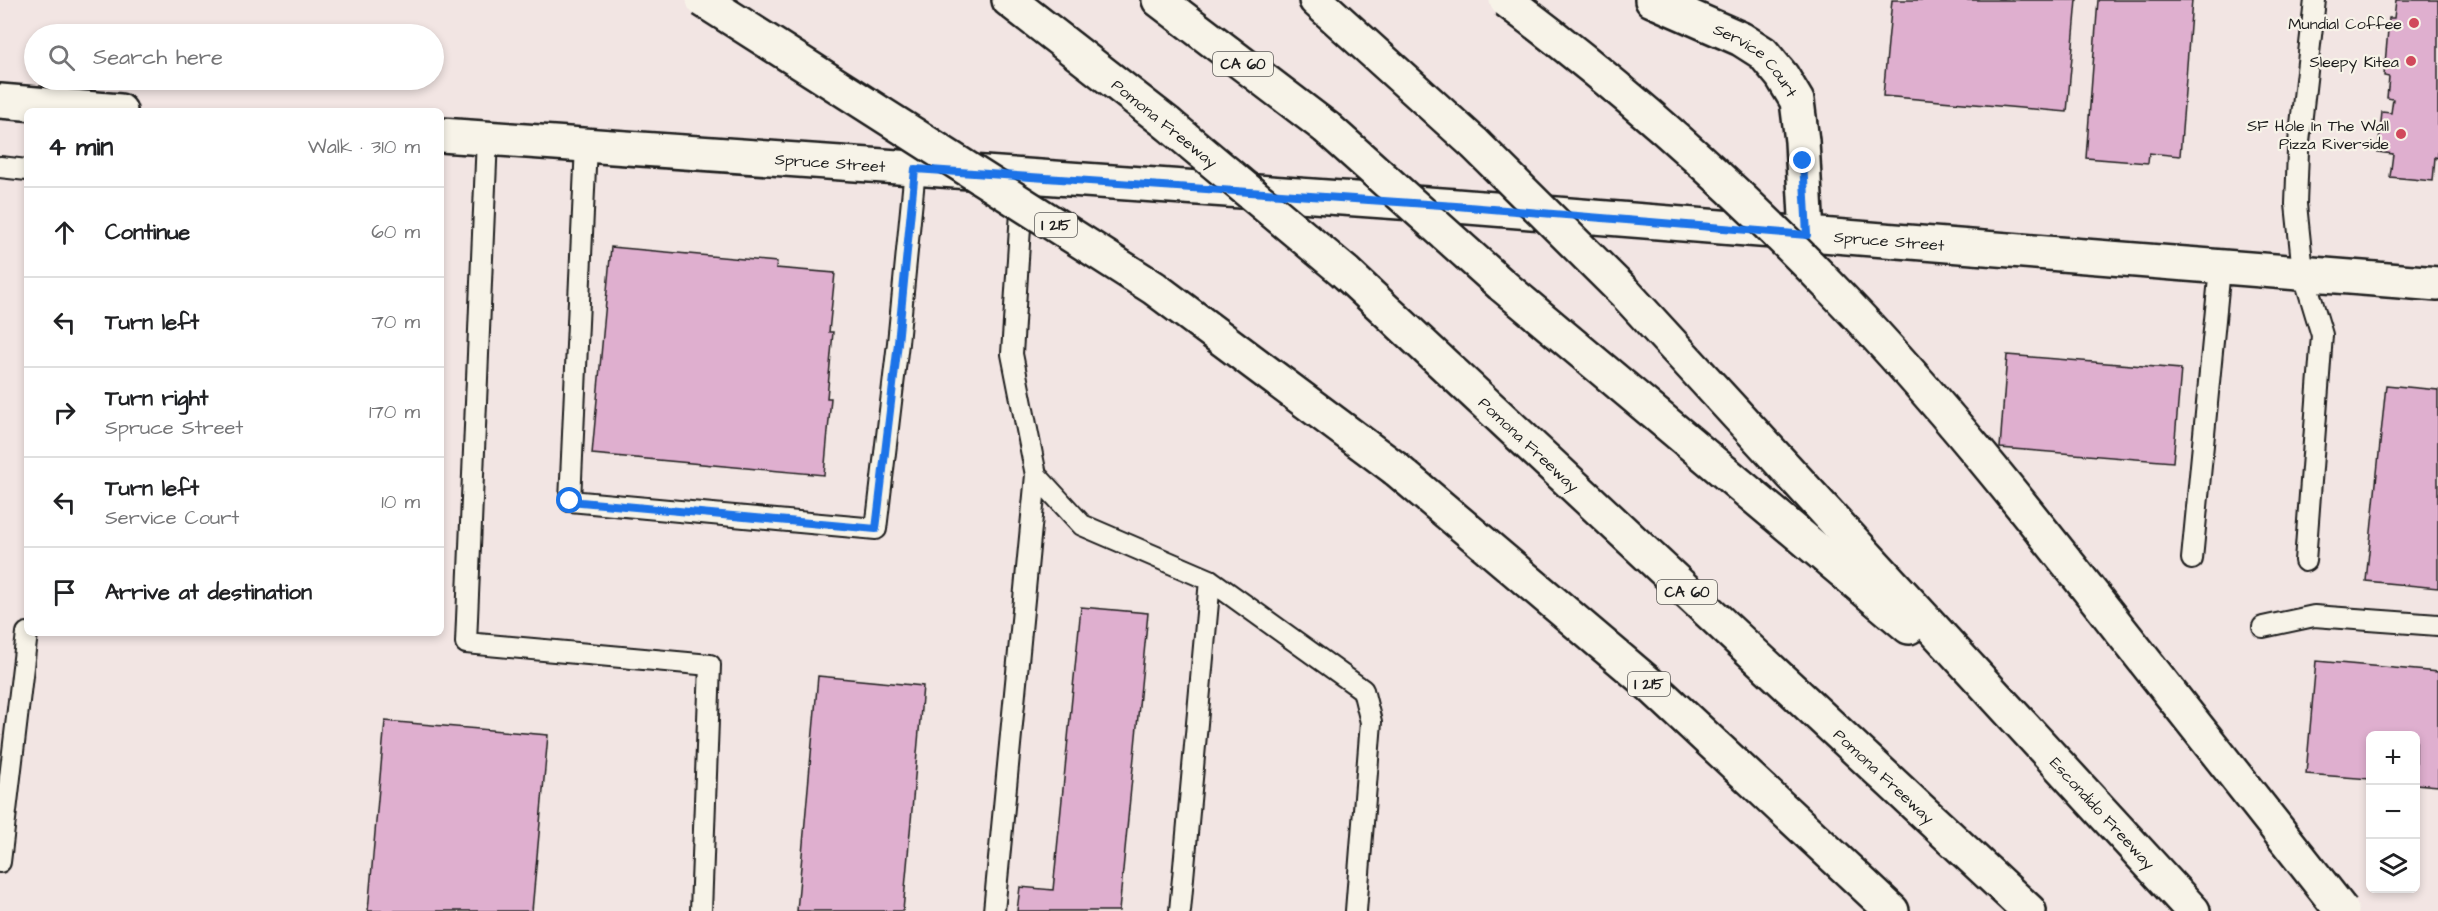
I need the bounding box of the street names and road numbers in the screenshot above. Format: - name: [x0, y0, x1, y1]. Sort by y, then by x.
- street label: Service Court: [1710, 18, 1802, 102]
- road number: CA 60: [1213, 52, 1273, 76]
- street label: Pomona Freeway: [1106, 74, 1222, 174]
- street label: Spruce Street: [774, 148, 886, 178]
- road number: I 215: [1035, 213, 1077, 237]
- street label: Spruce Street: [1833, 226, 1946, 257]
- street label: Pomona Freeway: [1473, 392, 1584, 498]
- road number: CA 60: [1657, 580, 1717, 604]
- road number: I 215: [1628, 672, 1670, 696]
- street label: Pomona Freeway: [1828, 724, 1939, 830]
- street label: Escondido Freeway: [2045, 752, 2160, 875]

